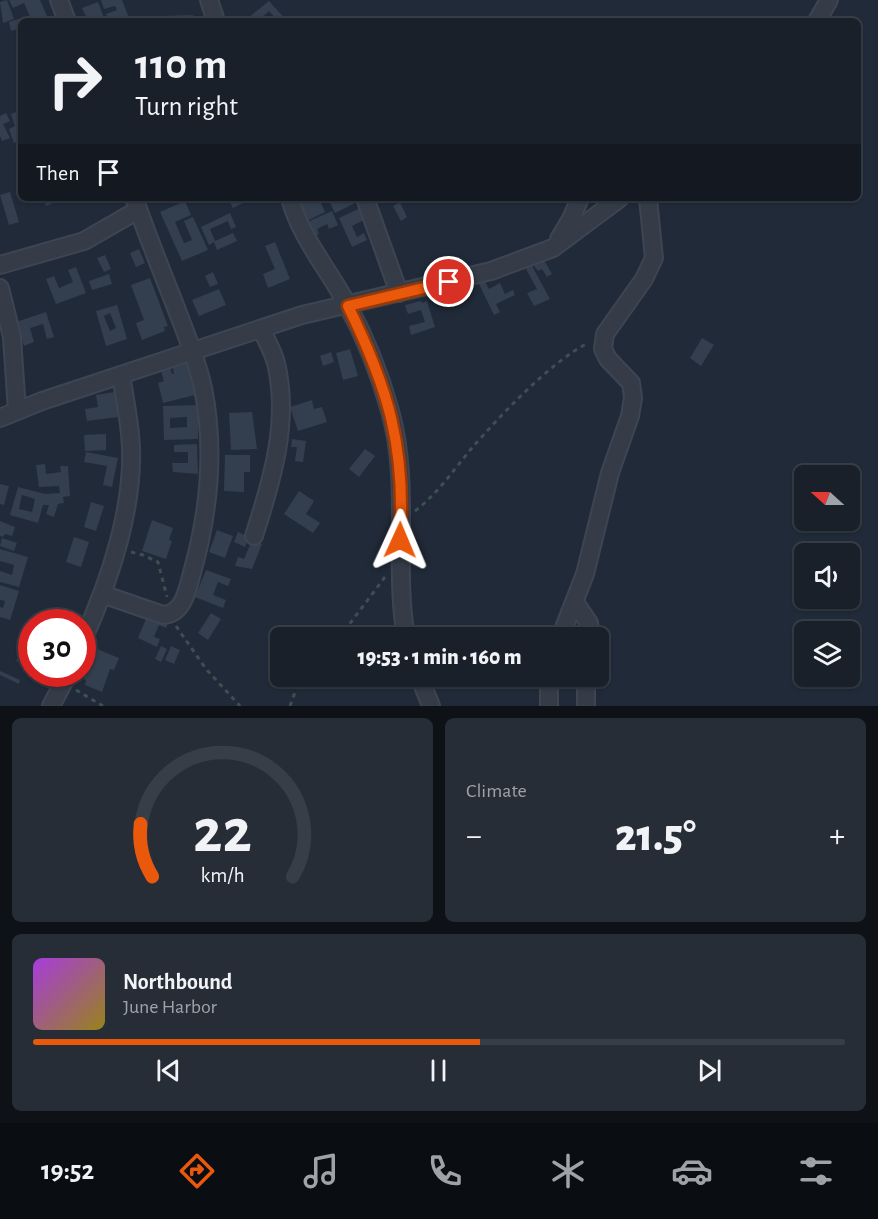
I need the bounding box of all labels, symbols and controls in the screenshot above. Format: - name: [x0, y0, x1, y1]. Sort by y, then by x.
- icon: right: [36, 42, 114, 120]
- text: 110 m: [135, 44, 227, 86]
- text: Turn right: [135, 93, 238, 120]
- icon: arrive: [92, 156, 125, 189]
- text: Then: [36, 162, 80, 184]
- pin: [423, 256, 474, 307]
- icon: arrive: [432, 265, 465, 298]
- north arrow: [794, 465, 860, 531]
- map controls: [794, 465, 860, 687]
- position arrow: [368, 508, 432, 572]
- button: sound: [794, 543, 860, 609]
- speed limit sign: 30: [18, 609, 96, 687]
- button: layers: [794, 621, 860, 687]
- text: 19:53 · 1 min · 160 m: [357, 646, 522, 668]
- text: Climate: [466, 781, 527, 801]
- text: 22: [193, 801, 252, 863]
- text: 21.5°: [615, 814, 696, 859]
- text: −: [466, 820, 482, 853]
- text: +: [829, 820, 845, 853]
- text: km/h: [200, 865, 245, 886]
- text: Northbound: [123, 971, 232, 993]
- text: June Harbor: [123, 997, 217, 1017]
- icon: previous: [152, 1054, 185, 1087]
- icon: pause: [422, 1054, 455, 1087]
- icon: next: [693, 1054, 726, 1087]
- icon: directions: [176, 1150, 218, 1192]
- icon: music: [300, 1150, 342, 1192]
- icon: phone: [424, 1150, 466, 1192]
- icon: climate: [547, 1150, 589, 1192]
- icon: car: [671, 1150, 713, 1192]
- icon: filters: [795, 1150, 837, 1192]
- text: 19:52: [41, 1157, 94, 1184]

